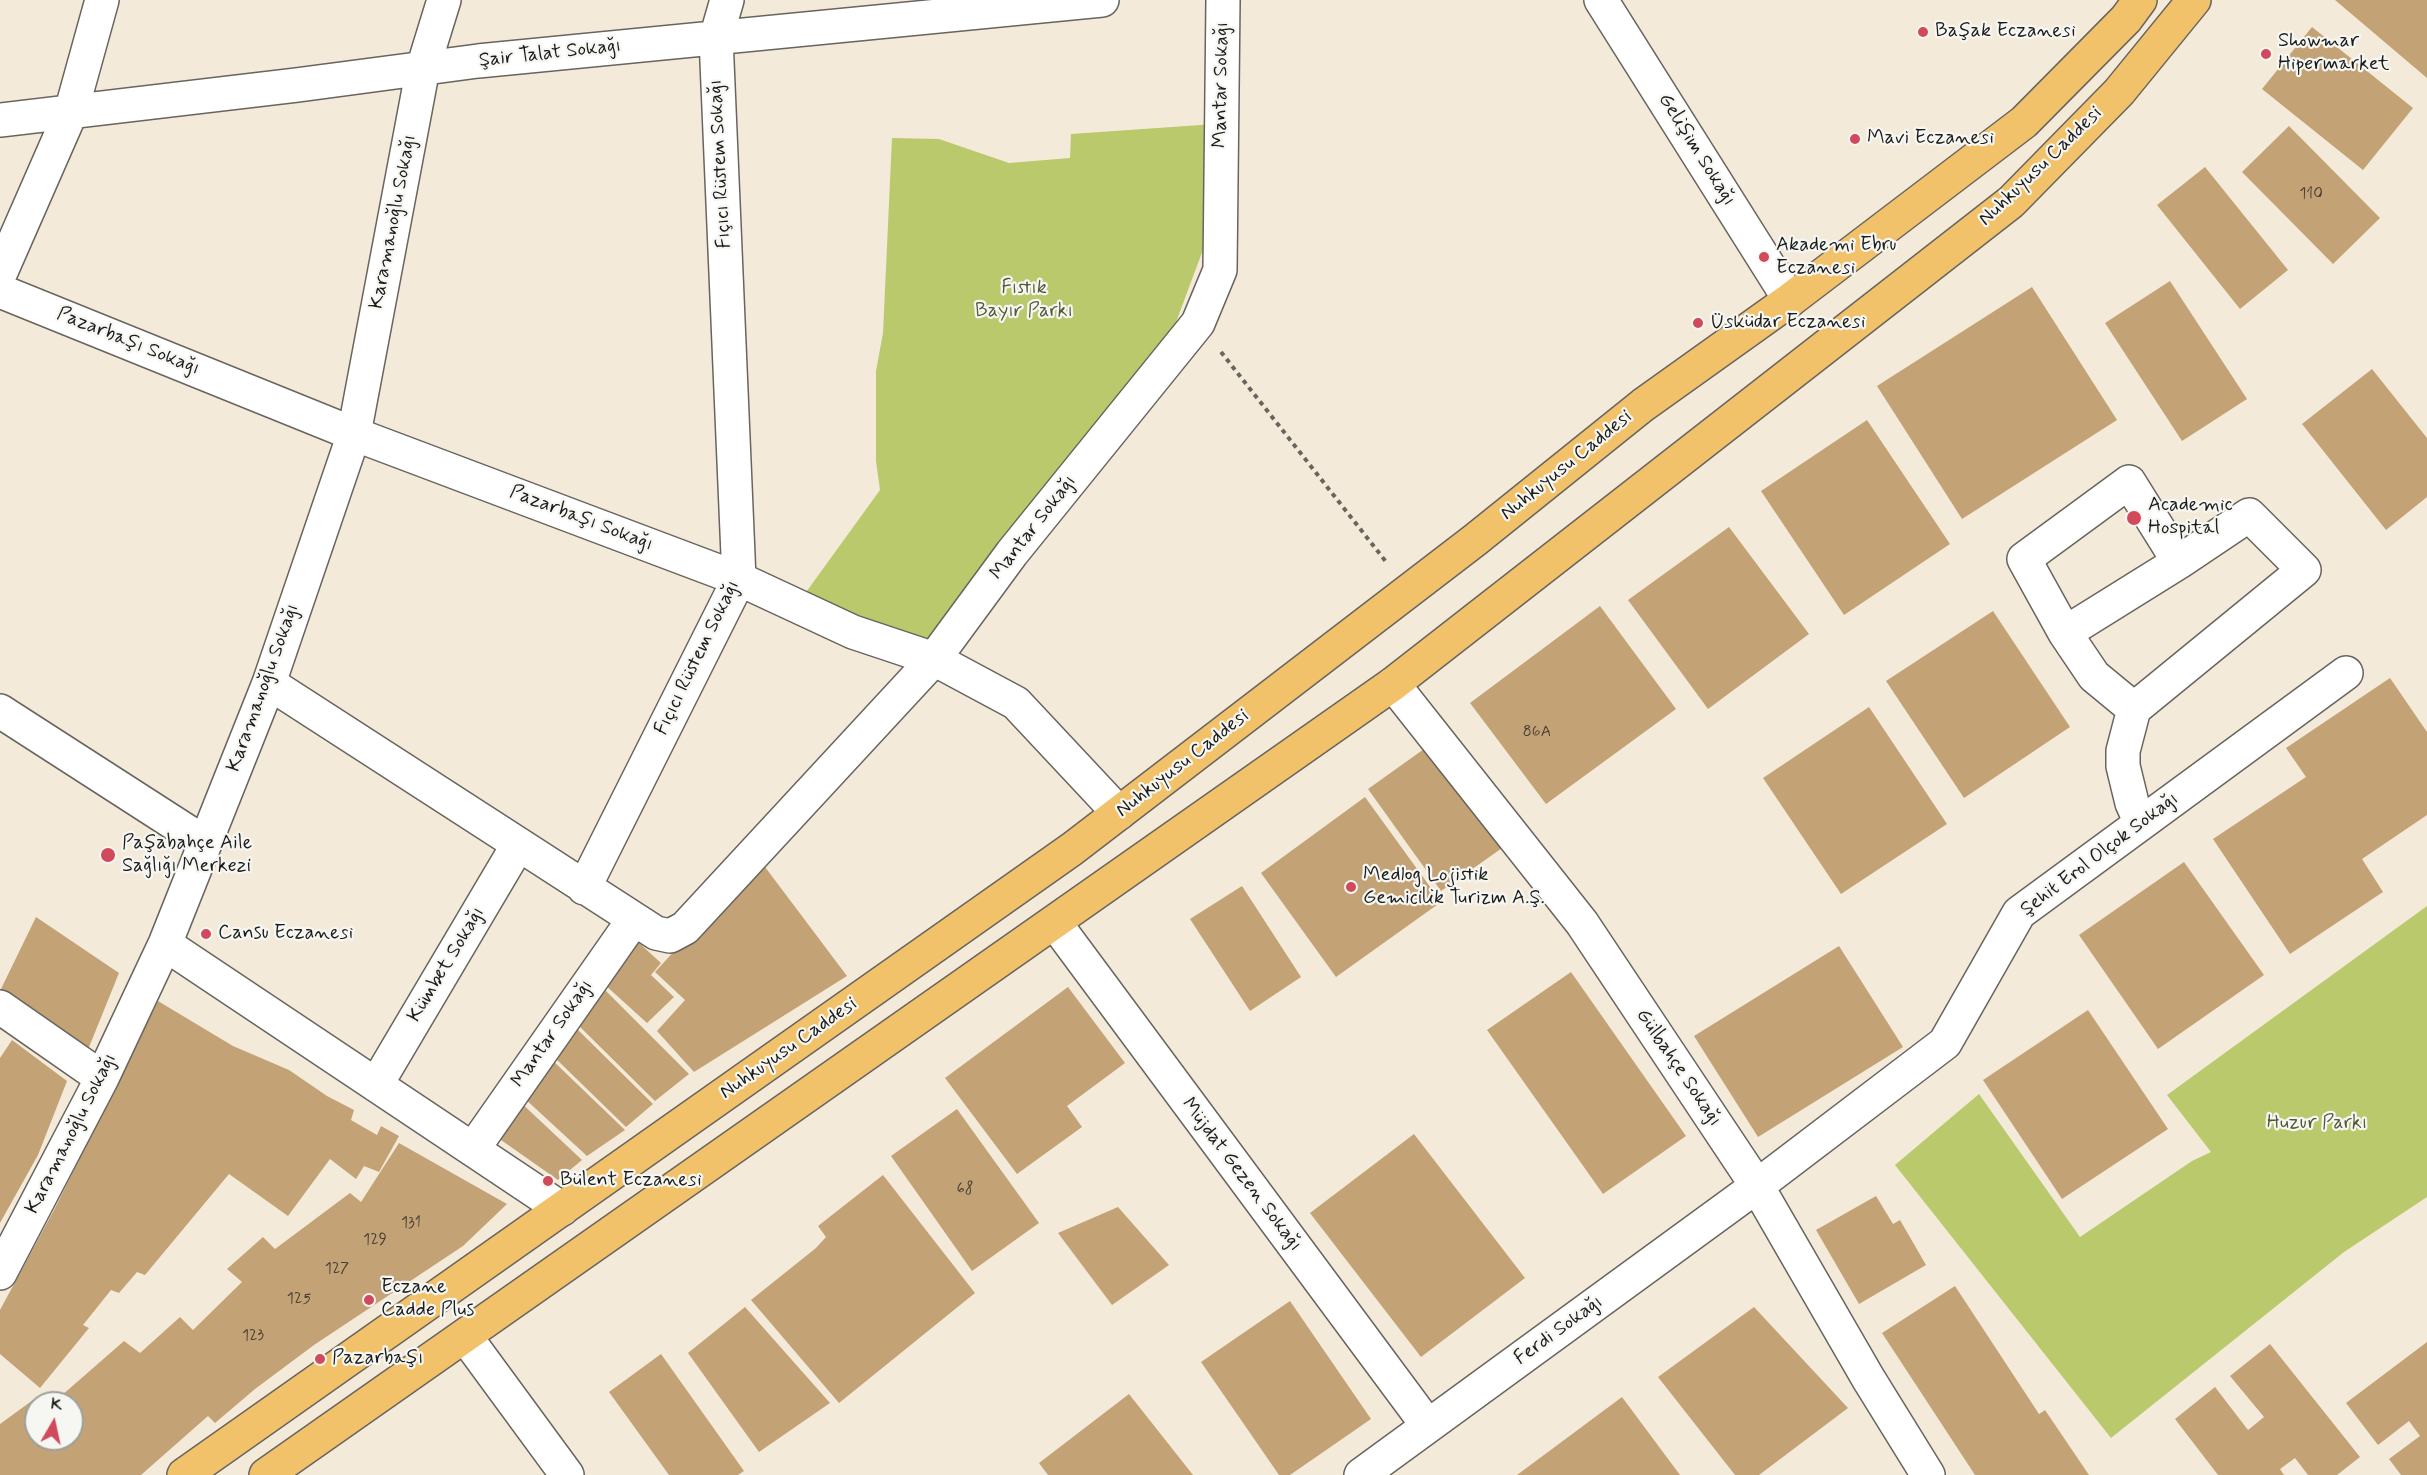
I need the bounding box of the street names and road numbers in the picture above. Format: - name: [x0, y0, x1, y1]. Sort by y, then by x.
- street label: Mantar Sokağı: [1209, 22, 1235, 148]
- street label: Şair Talat Sokağı: [478, 35, 622, 73]
- street label: Fıçıcı Rüstem Sokağı: [705, 79, 737, 249]
- street label: Gelişim Sokağı: [1652, 89, 1740, 211]
- street label: Nuhkuyusu Caddesi: [1974, 102, 2108, 232]
- street label: Karamanoğlu Sokağı: [365, 133, 423, 311]
- street label: Pazarbaşı Sokağı: [53, 302, 203, 382]
- street label: Nuhkuyusu Caddesi: [1496, 406, 1638, 526]
- street label: Mantar Sokağı: [986, 471, 1082, 585]
- street label: Pazarbaşı Sokağı: [506, 481, 656, 557]
- street label: Fıçıcı Rüstem Sokağı: [650, 577, 746, 739]
- street label: Karamanoğlu Sokağı: [222, 601, 306, 775]
- street label: Nuhkuyusu Caddesi: [1112, 705, 1254, 823]
- street label: Şehit Erol Olçok Sokağı: [2016, 788, 2184, 922]
- street label: Kümbet Sokağı: [403, 903, 491, 1027]
- street label: Mantar Sokağı: [507, 975, 599, 1093]
- street label: Nuhkuyusu Caddesi: [716, 993, 862, 1105]
- street label: Gülbahçe Sokağı: [1630, 1005, 1726, 1131]
- street label: Karamanoğlu Sokağı: [21, 1050, 123, 1218]
- street label: Müjdat Gezen Sokağı: [1175, 1093, 1307, 1257]
- street label: Ferdi Sokağı: [1510, 1291, 1608, 1371]

